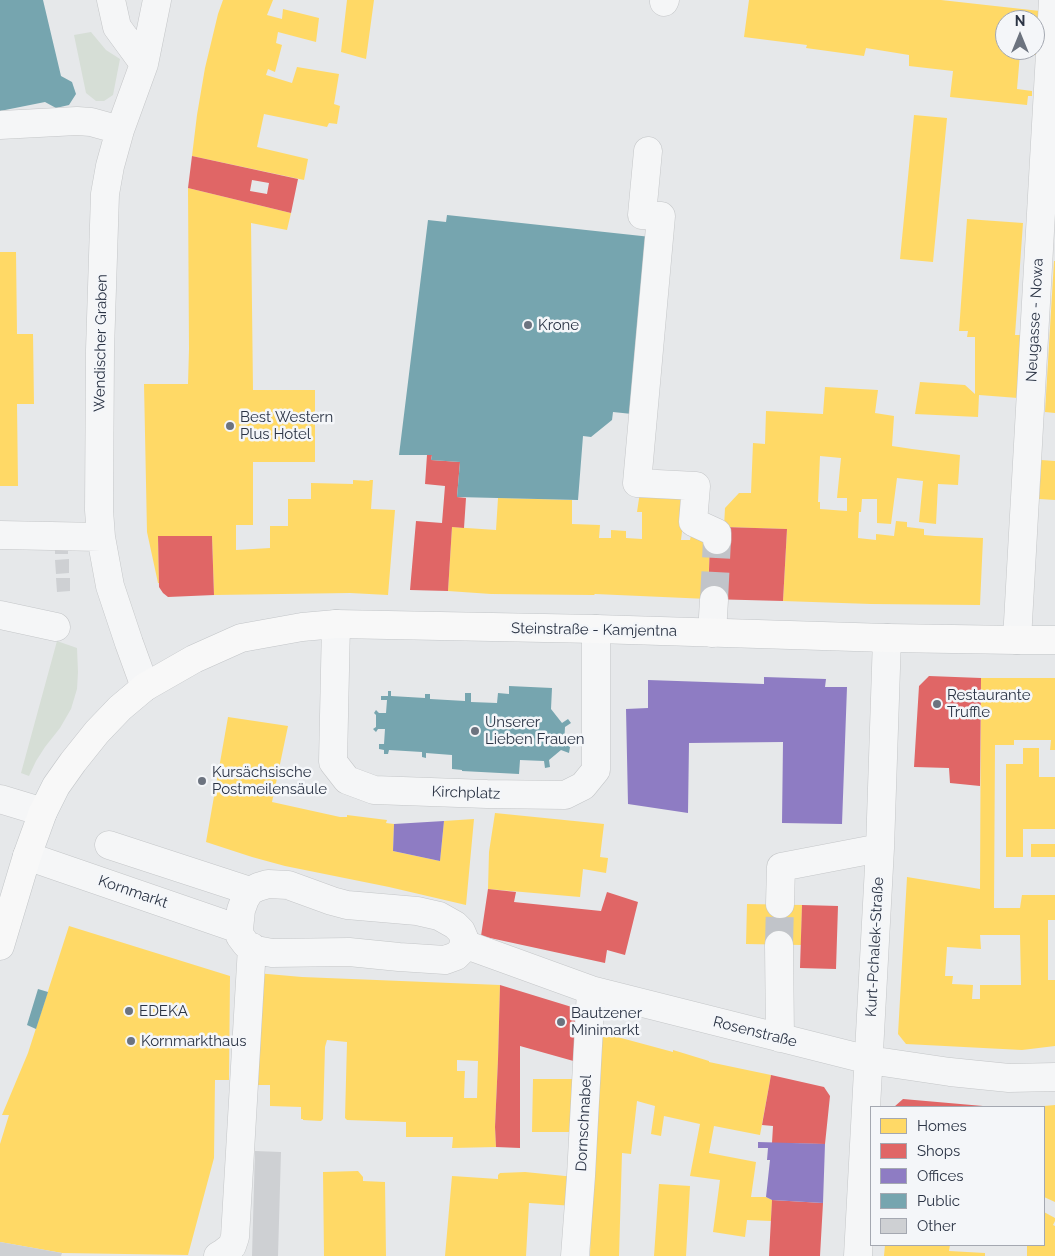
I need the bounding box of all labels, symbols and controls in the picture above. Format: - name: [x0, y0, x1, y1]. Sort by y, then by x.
- north arrow: [995, 10, 1045, 60]
- text: N: [1015, 13, 1025, 29]
- street label: Neugasse - Nowa: [1023, 258, 1047, 382]
- street label: Wendischer Graben: [91, 274, 111, 412]
- place label: Krone: [538, 316, 579, 334]
- marker: Krone: [522, 319, 534, 331]
- place label: Best Western Plus Hotel: [240, 408, 333, 443]
- marker: Best Western Plus Hotel: [224, 420, 236, 432]
- street label: Steinstraße - Kamjentna: [511, 620, 677, 640]
- place label: Restaurante Truffle: [947, 686, 1030, 721]
- marker: Restaurante Truffle: [931, 698, 943, 710]
- place label: Unserer Lieben Frauen: [485, 713, 585, 748]
- marker: Unserer Lieben Frauen: [469, 725, 481, 737]
- place label: Kursächsische Postmeilensäule: [212, 763, 327, 798]
- marker: Kursächsische Postmeilensäule: [196, 775, 208, 787]
- street label: Kirchplatz: [431, 783, 501, 803]
- street label: Kornmarkt: [96, 872, 170, 912]
- street label: Kurt-Pchalek-Straße: [862, 877, 888, 1017]
- place label: EDEKA: [139, 1002, 188, 1020]
- place label: Bautzener Minimarkt: [571, 1004, 642, 1039]
- marker: EDEKA: [123, 1005, 135, 1017]
- street label: Rosenstraße: [711, 1013, 799, 1051]
- marker: Bautzener Minimarkt: [555, 1016, 567, 1028]
- place label: Kornmarkthaus: [141, 1032, 246, 1050]
- marker: Kornmarkthaus: [125, 1035, 137, 1047]
- street label: Dornschnabel: [572, 1074, 596, 1172]
- legend: [870, 1106, 1045, 1246]
- text: Homes: [917, 1117, 967, 1135]
- text: Shops: [917, 1142, 960, 1160]
- text: Offices: [917, 1167, 964, 1185]
- text: Public: [917, 1192, 960, 1210]
- text: Other: [917, 1217, 956, 1235]

